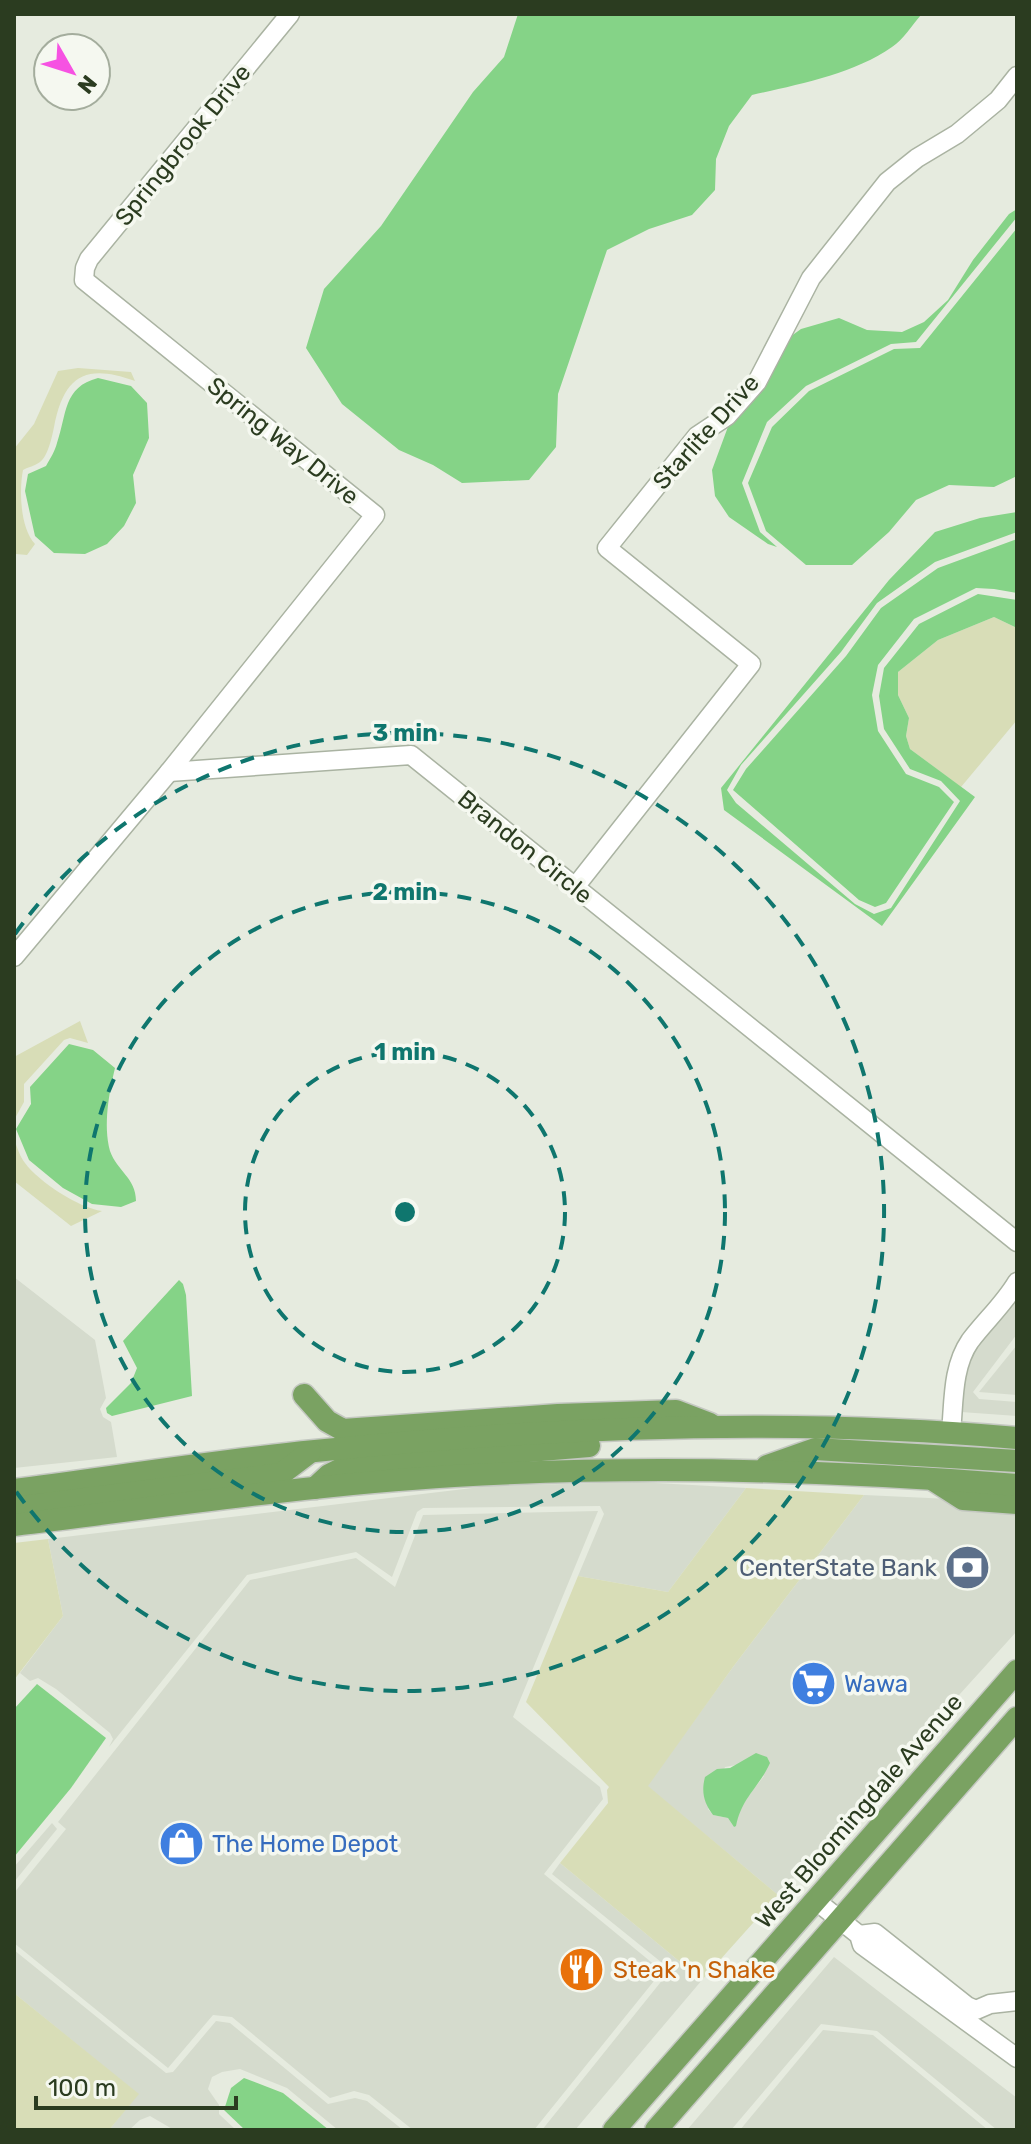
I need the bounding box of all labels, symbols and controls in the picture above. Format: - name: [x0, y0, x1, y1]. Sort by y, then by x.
- north arrow: [32, 32, 112, 112]
- street label: Springbrook Drive: [109, 59, 257, 231]
- text: N: [72, 70, 103, 99]
- street label: Starlite Drive: [647, 369, 765, 495]
- street label: Spring Way Drive: [202, 371, 364, 511]
- text: 3 min: [372, 719, 438, 747]
- street label: Brandon Circle: [452, 784, 598, 910]
- text: 2 min: [373, 878, 438, 906]
- text: 1 min: [374, 1038, 436, 1066]
- centre of rings: [391, 1198, 419, 1226]
- bank icon: CenterState Bank: [944, 1544, 992, 1592]
- place label: CenterState Bank: [739, 1554, 938, 1582]
- supermarket icon: Wawa: [789, 1660, 837, 1708]
- place label: Wawa: [844, 1670, 908, 1698]
- street label: West Bloomingdale Avenue: [750, 1688, 968, 1934]
- shop icon: The Home Depot: [157, 1820, 205, 1868]
- place label: The Home Depot: [212, 1830, 398, 1858]
- restaurant icon: Steak 'n Shake: [558, 1946, 606, 1994]
- place label: Steak 'n Shake: [613, 1956, 776, 1984]
- scale bar: [36, 2060, 236, 2110]
- text: 100 m: [48, 2074, 116, 2102]

